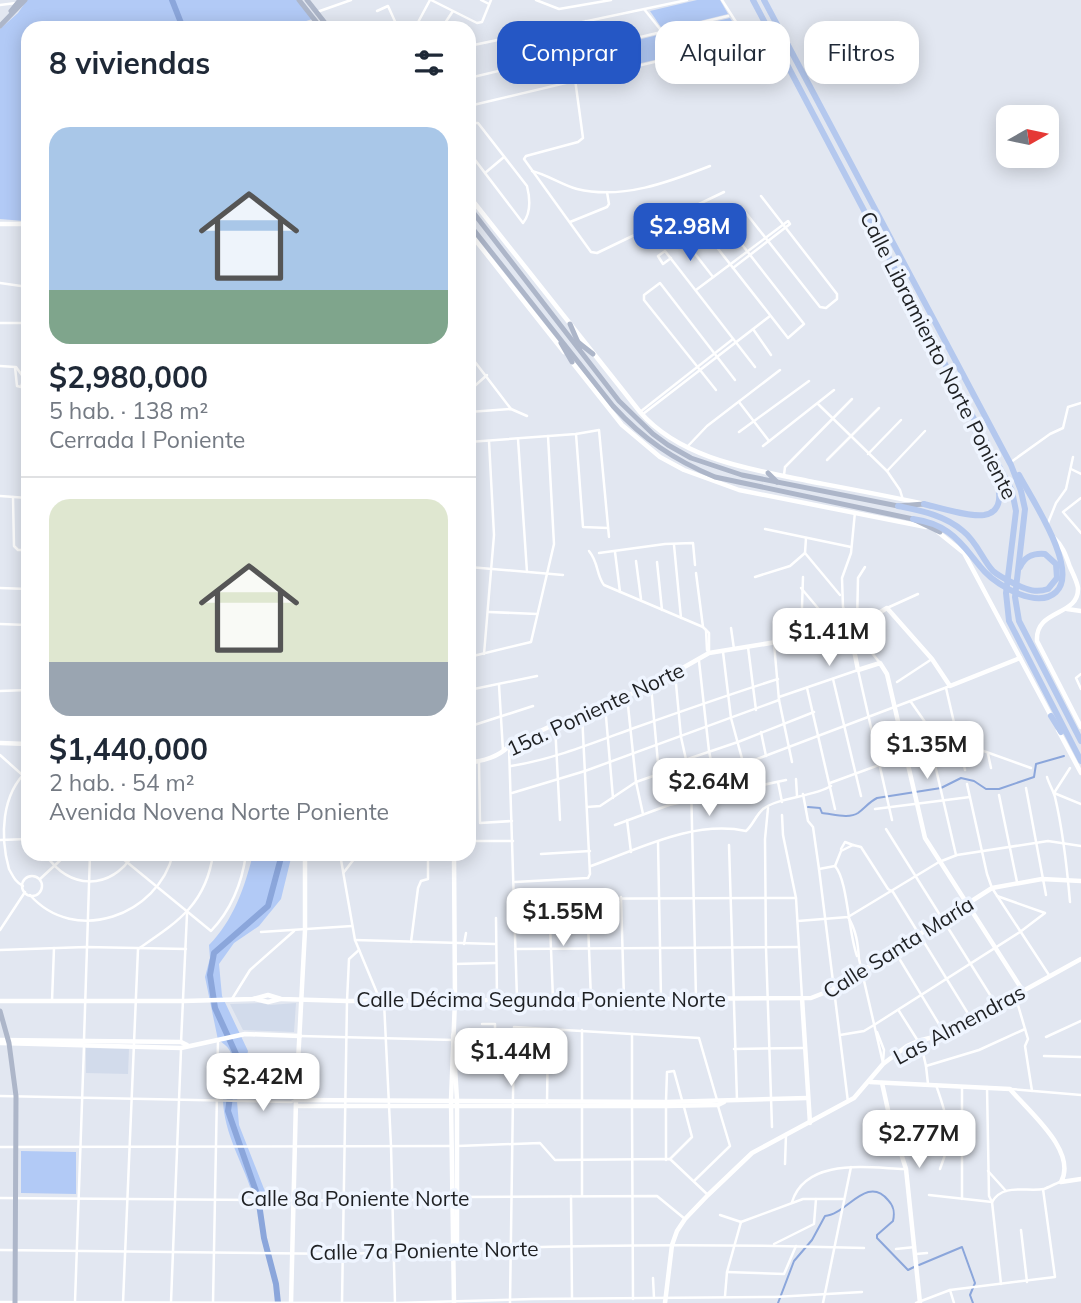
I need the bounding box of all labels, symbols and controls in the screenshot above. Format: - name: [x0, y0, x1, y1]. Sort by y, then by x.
- chip: Comprar: [497, 21, 641, 84]
- chip: Alquilar: [655, 21, 790, 84]
- chip: Filtros: [804, 21, 919, 84]
- text: 8 viviendas: [49, 44, 210, 82]
- icon: filters: [410, 44, 448, 82]
- north arrow: [996, 105, 1059, 168]
- map controls: [996, 105, 1059, 168]
- icon: home: [186, 173, 312, 299]
- pin: $2.98M: [633, 204, 747, 263]
- street label: Calle Libramiento Norte Poniente: [855, 207, 1023, 503]
- text: $2.98M: [650, 211, 730, 240]
- text: $2,980,000: [49, 358, 208, 396]
- text: 5 hab. · 138 m²: [49, 396, 208, 425]
- text: Cerrada I Poniente: [49, 425, 245, 454]
- icon: home: [186, 545, 312, 671]
- pin: $1.41M: [772, 608, 886, 668]
- text: $1.41M: [789, 616, 869, 645]
- street label: 15a. Poniente Norte: [502, 656, 688, 762]
- pin: $1.35M: [870, 722, 984, 781]
- text: $1.35M: [887, 729, 967, 758]
- text: $1,440,000: [49, 730, 208, 768]
- pin: $2.64M: [652, 758, 766, 818]
- text: $2.64M: [669, 766, 749, 795]
- text: 2 hab. · 54 m²: [49, 768, 194, 797]
- text: Avenida Novena Norte Poniente: [49, 797, 389, 826]
- pin: $1.55M: [506, 888, 620, 948]
- street label: Calle Santa María: [818, 890, 978, 1004]
- text: $1.55M: [523, 896, 603, 925]
- street label: Las Almendras: [889, 978, 1029, 1070]
- street label: Calle Décima Segunda Poniente Norte: [356, 986, 726, 1012]
- pin: $1.44M: [454, 1028, 568, 1088]
- text: $1.44M: [471, 1036, 551, 1065]
- pin: $2.42M: [206, 1054, 320, 1113]
- text: $2.42M: [223, 1061, 303, 1090]
- pin: $2.77M: [862, 1110, 976, 1170]
- text: $2.77M: [879, 1118, 959, 1147]
- street label: Calle 8a Poniente Norte: [240, 1185, 470, 1211]
- street label: Calle 7a Poniente Norte: [309, 1235, 539, 1265]

